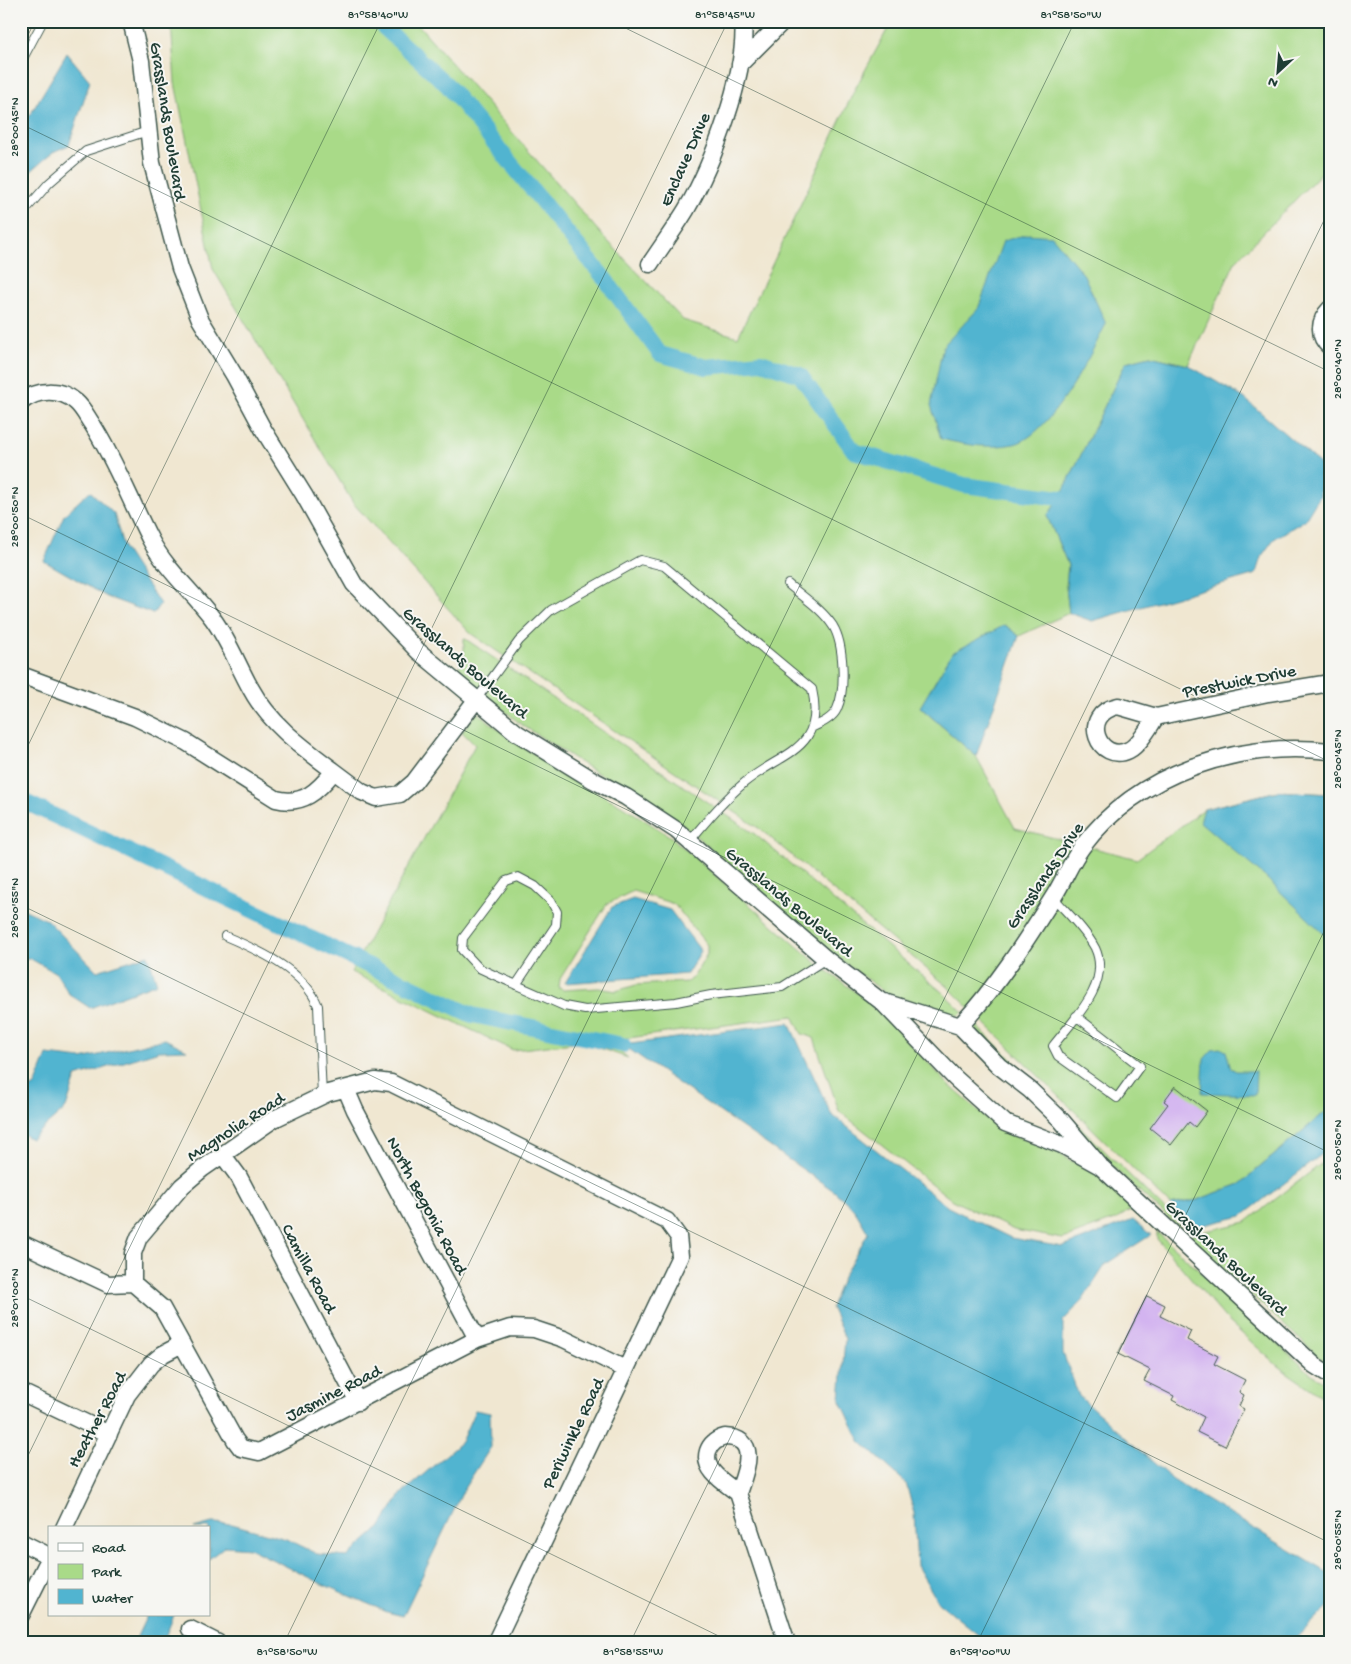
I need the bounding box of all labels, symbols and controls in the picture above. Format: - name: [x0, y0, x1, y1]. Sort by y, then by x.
- text: 81°58'40"W: [348, 9, 408, 23]
- text: 81°58'45"W: [695, 9, 755, 23]
- text: 81°58'50"W: [1040, 9, 1102, 23]
- street label: Grasslands Boulevard: [144, 41, 190, 203]
- north arrow: [1254, 48, 1304, 98]
- text: N: [1266, 72, 1281, 91]
- text: 28°00'45"N: [9, 97, 23, 157]
- street label: Enclave Drive: [656, 109, 717, 210]
- text: 28°00'40"N: [1332, 339, 1346, 399]
- text: 28°00'50"N: [9, 487, 23, 547]
- street label: Grasslands Boulevard: [397, 603, 533, 725]
- street label: Prestwick Drive: [1180, 661, 1299, 704]
- text: 28°00'45"N: [1332, 729, 1346, 789]
- street label: Grasslands Drive: [1003, 818, 1090, 934]
- street label: Grasslands Boulevard: [720, 843, 858, 963]
- text: 28°00'55"N: [9, 878, 23, 938]
- street label: Magnolia Road: [184, 1088, 290, 1167]
- text: 28°00'50"N: [1332, 1120, 1346, 1180]
- street label: North Begonia Road: [381, 1134, 472, 1280]
- street label: Grasslands Boulevard: [1160, 1197, 1292, 1322]
- street label: Camilla Road: [276, 1221, 341, 1319]
- text: 28°01'00"N: [9, 1268, 23, 1328]
- street label: Jasmine Road: [283, 1361, 387, 1427]
- street label: Heather Road: [64, 1367, 133, 1472]
- street label: Periwinkle Road: [538, 1374, 611, 1494]
- text: 28°00'55"N: [1332, 1510, 1346, 1570]
- legend: [48, 1526, 210, 1616]
- text: Road: [92, 1540, 126, 1558]
- text: Park: [91, 1564, 122, 1582]
- text: Water: [92, 1590, 134, 1608]
- text: 81°58'50"W: [256, 1646, 318, 1660]
- text: 81°58'55"W: [603, 1646, 663, 1660]
- text: 81°59'00"W: [949, 1646, 1011, 1660]

